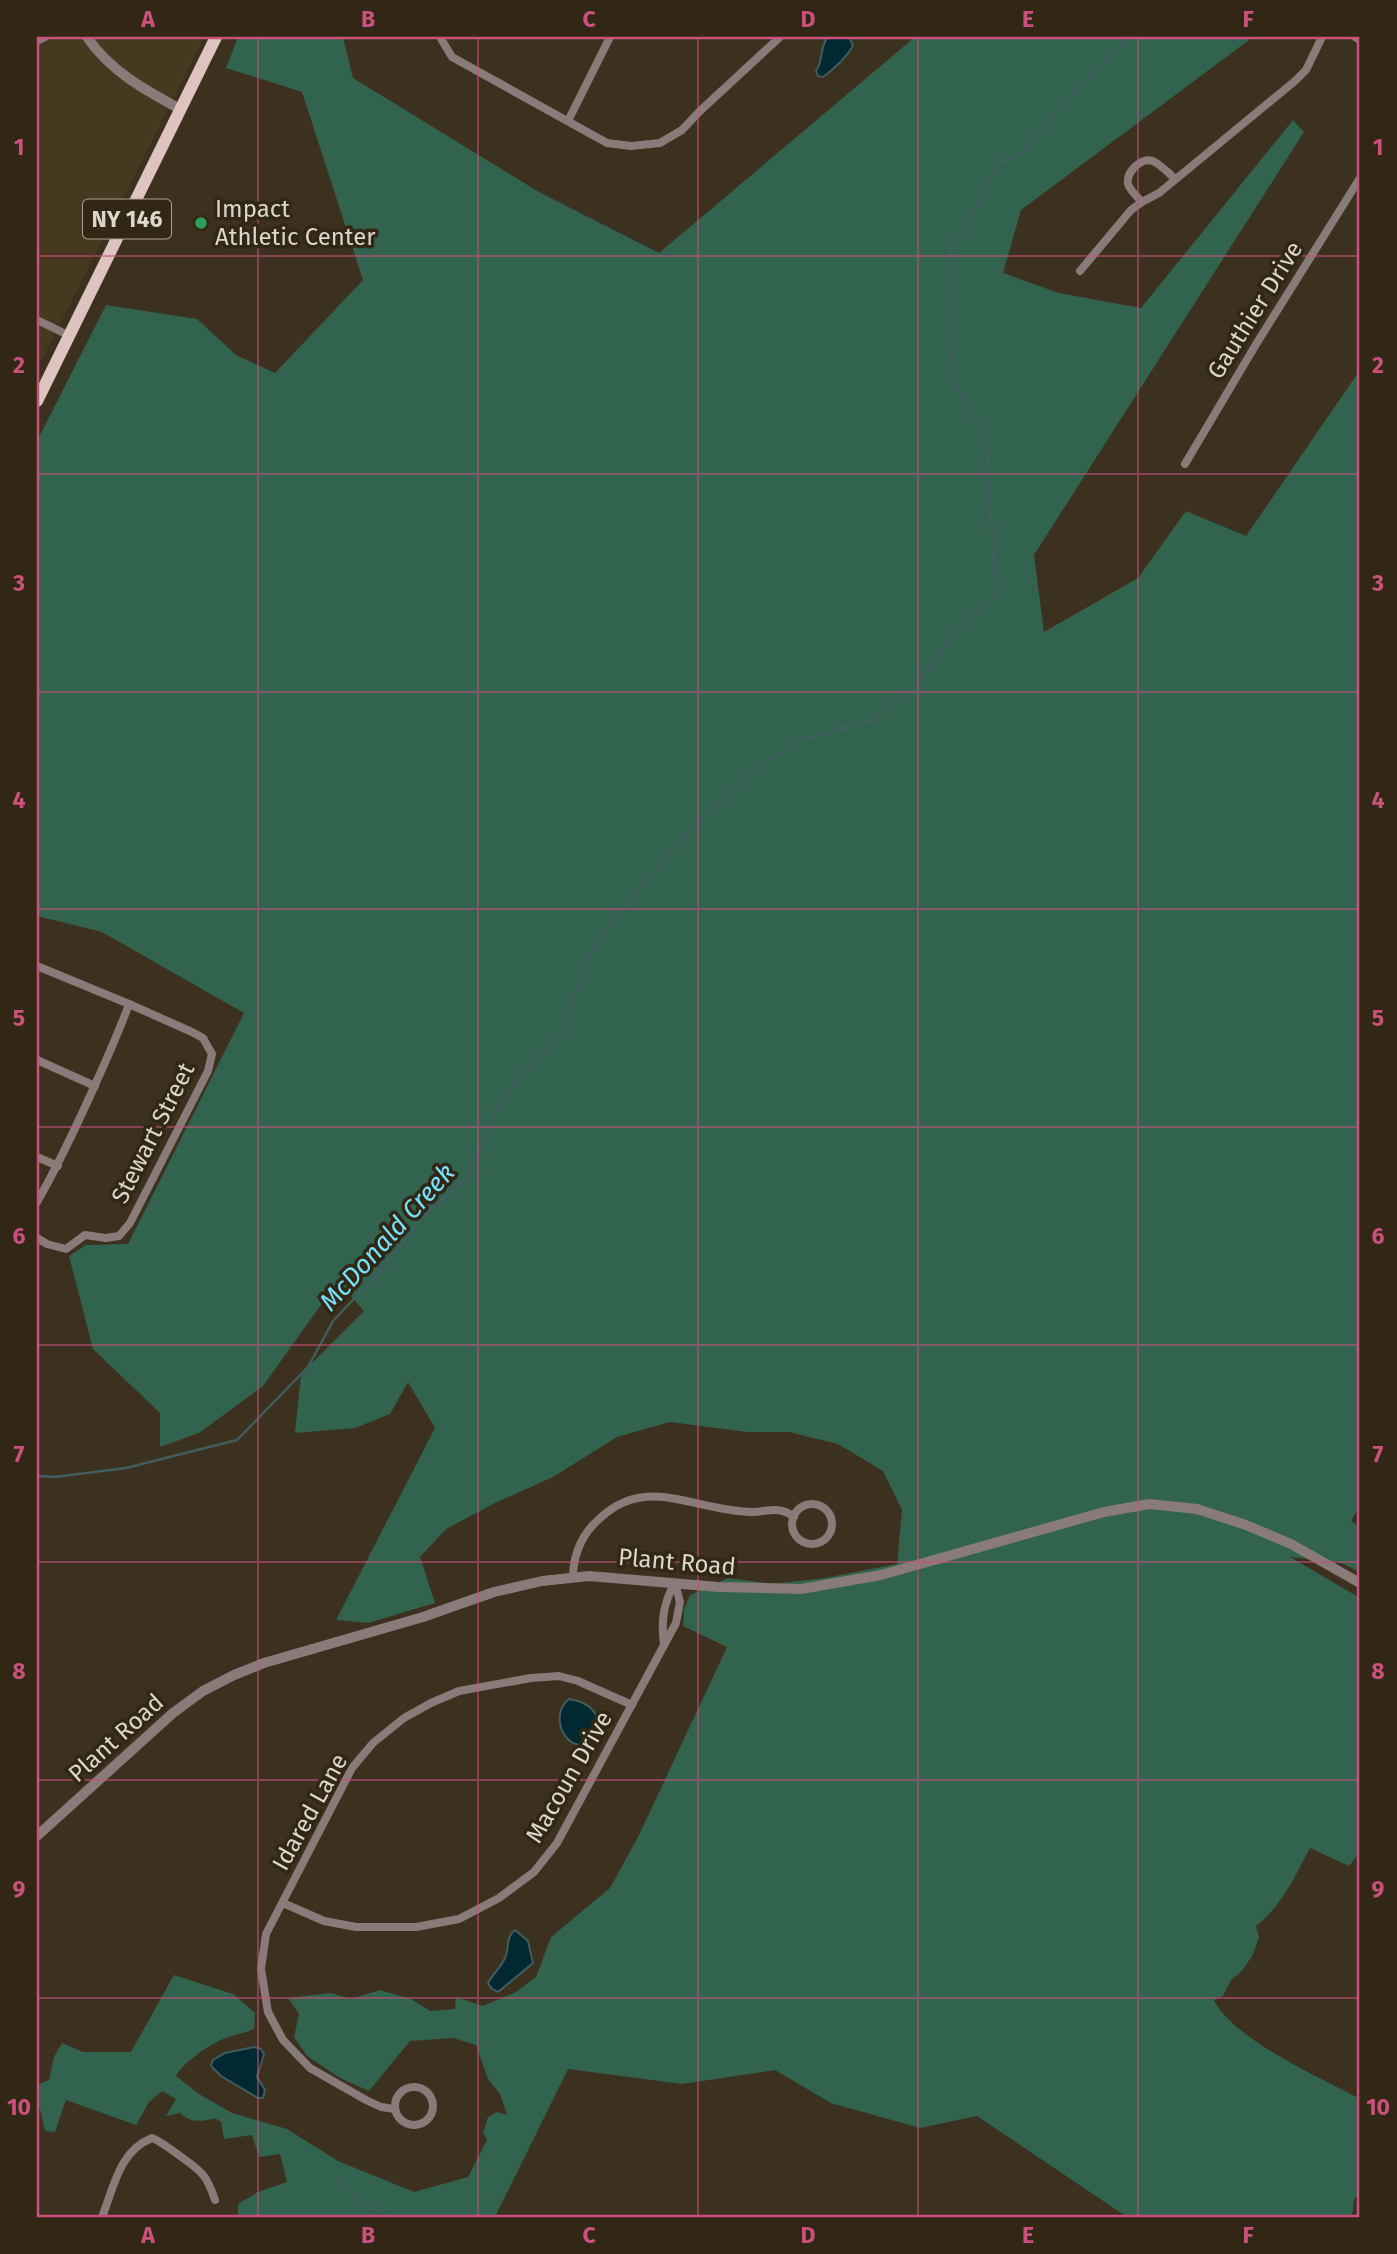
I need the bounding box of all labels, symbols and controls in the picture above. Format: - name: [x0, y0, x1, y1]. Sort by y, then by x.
- text: A: [140, 5, 155, 33]
- text: B: [361, 5, 375, 33]
- text: C: [582, 5, 596, 33]
- text: D: [801, 5, 816, 33]
- text: E: [1022, 5, 1034, 33]
- text: F: [1242, 5, 1254, 33]
- text: 1: [14, 133, 24, 161]
- text: 1: [1373, 133, 1383, 161]
- place label: Impact Athletic Center: [215, 195, 376, 251]
- road number: NY 146: [83, 200, 171, 238]
- marker: Impact Athletic Center: [193, 215, 209, 231]
- street label: Gauthier Drive: [1202, 236, 1308, 384]
- text: 2: [13, 351, 25, 379]
- text: 2: [1372, 351, 1384, 379]
- text: 3: [12, 569, 25, 597]
- text: 3: [1371, 569, 1384, 597]
- text: 4: [13, 786, 26, 814]
- text: 4: [1372, 786, 1385, 814]
- text: 5: [13, 1004, 25, 1032]
- text: 5: [1372, 1004, 1384, 1032]
- street label: Stewart Street: [106, 1058, 201, 1208]
- water label: McDonald Creek: [313, 1157, 462, 1317]
- text: 6: [13, 1222, 26, 1250]
- text: 6: [1372, 1222, 1385, 1250]
- text: 7: [14, 1440, 25, 1468]
- text: 7: [1373, 1440, 1384, 1468]
- street label: Plant Road: [617, 1543, 737, 1581]
- text: 8: [12, 1657, 26, 1685]
- text: 8: [1371, 1657, 1385, 1685]
- street label: Plant Road: [63, 1688, 169, 1788]
- street label: Macoun Drive: [520, 1706, 618, 1848]
- street label: Idared Lane: [267, 1749, 353, 1875]
- text: 9: [13, 1875, 26, 1903]
- text: 9: [1372, 1875, 1385, 1903]
- text: 10: [7, 2093, 31, 2121]
- text: 10: [1366, 2093, 1390, 2121]
- text: A: [140, 2221, 155, 2249]
- text: B: [361, 2221, 375, 2249]
- text: C: [582, 2221, 596, 2249]
- text: D: [801, 2221, 816, 2249]
- text: E: [1022, 2221, 1034, 2249]
- text: F: [1242, 2221, 1254, 2249]

